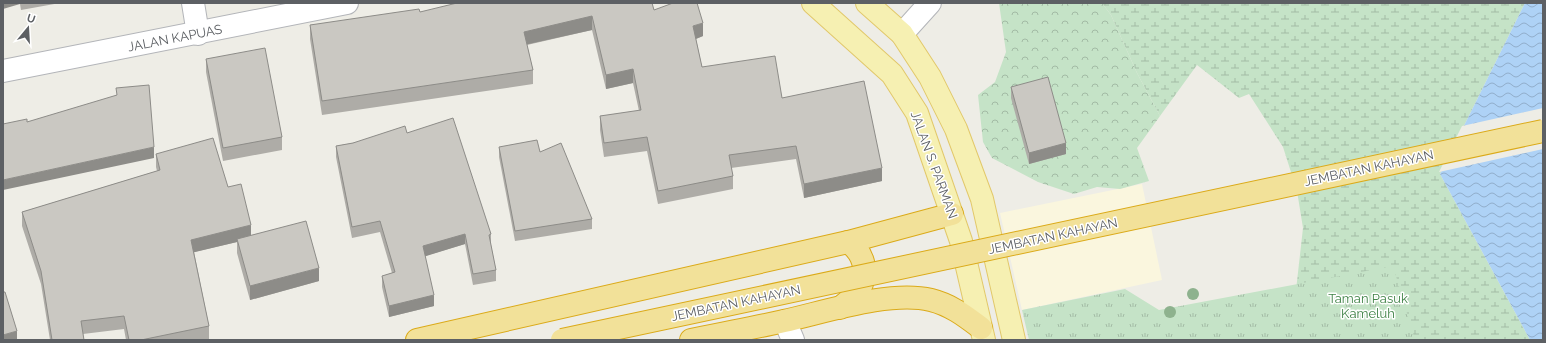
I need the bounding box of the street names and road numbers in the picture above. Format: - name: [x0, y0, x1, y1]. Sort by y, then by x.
- street label: JALAN KAPUAS: [127, 21, 224, 54]
- street label: JALAN S. PARMAN: [908, 109, 960, 221]
- street label: JEMBATAN KAHAYAN: [1303, 147, 1435, 189]
- street label: JEMBATAN KAHAYAN: [987, 215, 1119, 257]
- street label: JEMBATAN KAHAYAN: [670, 282, 802, 324]

